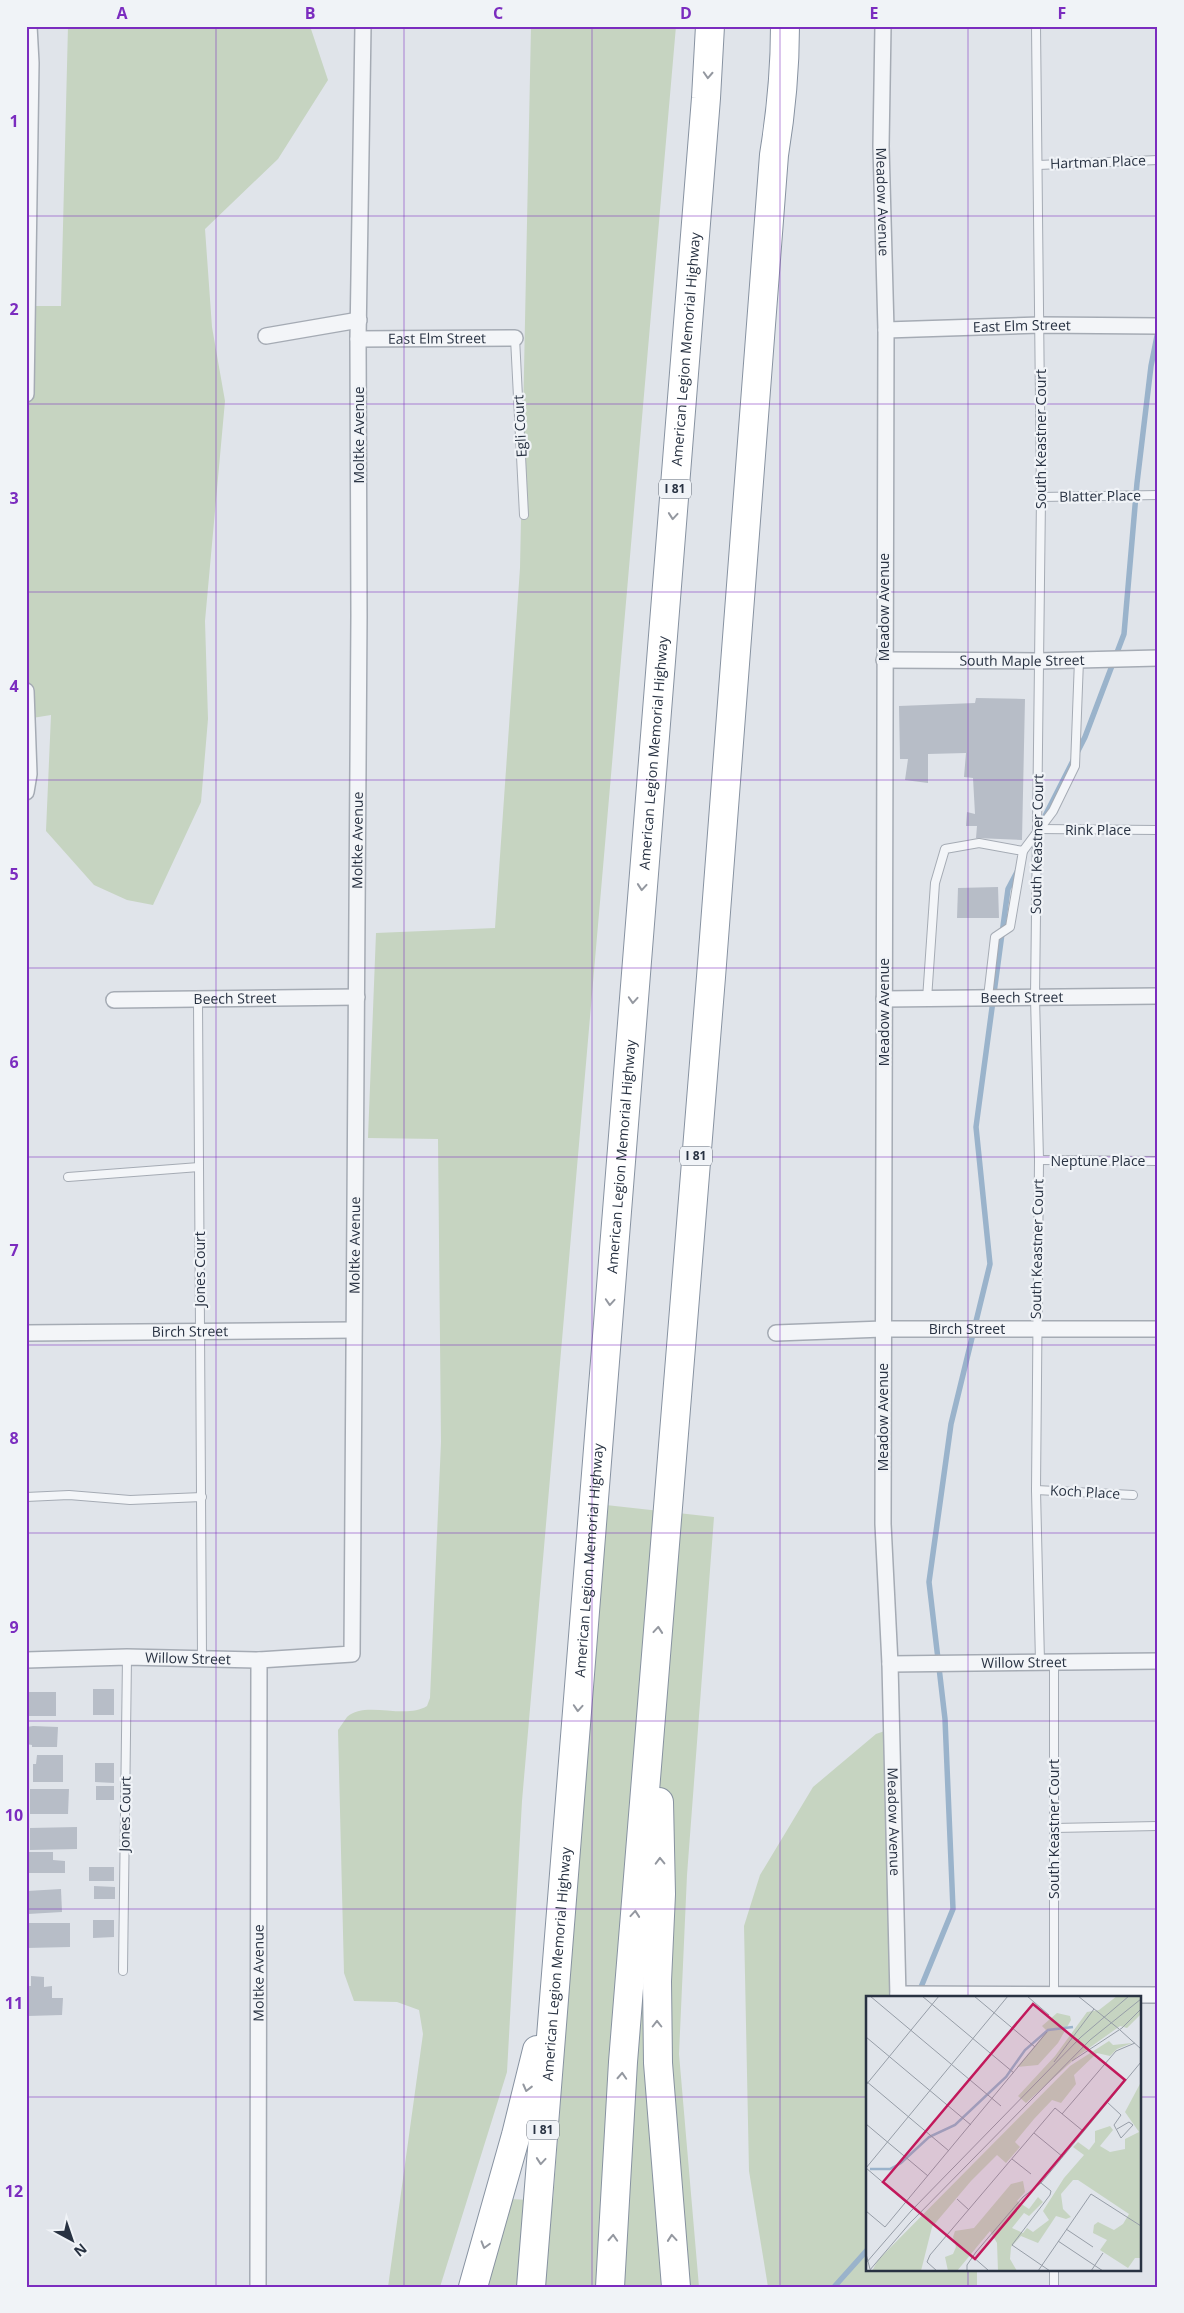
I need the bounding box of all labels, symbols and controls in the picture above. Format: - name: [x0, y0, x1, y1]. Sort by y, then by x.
- text: A: [116, 2, 128, 24]
- text: B: [305, 2, 315, 24]
- text: C: [493, 2, 503, 24]
- text: D: [680, 2, 692, 24]
- text: E: [870, 2, 879, 24]
- text: F: [1058, 2, 1066, 24]
- one-way arrow: [702, 71, 713, 79]
- text: 1: [9, 110, 19, 132]
- street label: Meadow Avenue: [872, 147, 894, 257]
- street label: Hartman Place: [1050, 150, 1146, 173]
- street label: American Legion Memorial Highway: [667, 230, 704, 467]
- text: 2: [9, 298, 19, 320]
- street label: East Elm Street: [973, 315, 1071, 336]
- street label: East Elm Street: [388, 328, 486, 348]
- street label: South Keastner Court: [1031, 369, 1050, 509]
- street label: Moltke Avenue: [349, 386, 368, 484]
- street label: Egli Court: [508, 394, 531, 458]
- road number: I 81: [659, 479, 691, 498]
- street label: Blatter Place: [1059, 485, 1141, 506]
- text: 3: [9, 487, 19, 509]
- one-way arrow: [668, 512, 679, 520]
- street label: Meadow Avenue: [874, 553, 893, 661]
- street label: American Legion Memorial Highway: [634, 634, 672, 871]
- street label: South Maple Street: [959, 650, 1085, 670]
- text: 4: [9, 675, 19, 697]
- street label: South Keastner Court: [1026, 774, 1047, 914]
- street label: Moltke Avenue: [347, 791, 367, 889]
- street label: Rink Place: [1065, 820, 1131, 839]
- text: 5: [9, 863, 19, 885]
- one-way arrow: [637, 884, 648, 892]
- street label: Meadow Avenue: [874, 958, 893, 1066]
- street label: Beech Street: [980, 987, 1064, 1007]
- street label: Beech Street: [193, 988, 277, 1008]
- one-way arrow: [628, 997, 639, 1005]
- street label: American Legion Memorial Highway: [602, 1038, 640, 1274]
- text: 6: [9, 1051, 19, 1073]
- road number: I 81: [680, 1146, 712, 1166]
- street label: Neptune Place: [1051, 1151, 1146, 1170]
- street label: South Keastner Court: [1026, 1179, 1047, 1319]
- street label: Moltke Avenue: [344, 1196, 364, 1294]
- street label: Jones Court: [190, 1231, 209, 1309]
- text: 7: [9, 1239, 19, 1261]
- one-way arrow: [604, 1298, 615, 1306]
- street label: Birch Street: [929, 1319, 1005, 1338]
- street label: Birch Street: [152, 1321, 228, 1341]
- street label: Meadow Avenue: [873, 1363, 892, 1471]
- text: 8: [9, 1427, 19, 1449]
- street label: American Legion Memorial Highway: [570, 1442, 607, 1678]
- street label: Koch Place: [1049, 1480, 1121, 1503]
- text: 9: [9, 1616, 19, 1638]
- one-way arrow: [652, 1626, 663, 1634]
- street label: Willow Street: [145, 1647, 231, 1668]
- street label: Willow Street: [981, 1652, 1067, 1672]
- one-way arrow: [572, 1704, 583, 1712]
- street label: South Keastner Court: [1044, 1759, 1063, 1899]
- street label: Meadow Avenue: [883, 1767, 905, 1876]
- street label: Jones Court: [114, 1776, 135, 1854]
- text: 10: [5, 1804, 23, 1826]
- street label: American Legion Memorial Highway: [538, 1845, 575, 2082]
- one-way arrow: [655, 1857, 666, 1865]
- one-way arrow: [629, 1910, 640, 1918]
- street label: Moltke Avenue: [248, 1924, 268, 2022]
- text: 11: [5, 1992, 23, 2014]
- inset map: [866, 1996, 1142, 2270]
- one-way arrow: [652, 2019, 662, 2027]
- one-way arrow: [617, 2072, 628, 2080]
- one-way arrow: [522, 2084, 533, 2093]
- road number: I 81: [527, 2120, 559, 2140]
- one-way arrow: [536, 2157, 547, 2165]
- text: 12: [5, 2180, 23, 2202]
- north arrow: [48, 2216, 98, 2266]
- one-way arrow: [607, 2234, 618, 2242]
- one-way arrow: [666, 2234, 677, 2242]
- text: N: [70, 2239, 91, 2261]
- one-way arrow: [480, 2240, 490, 2248]

